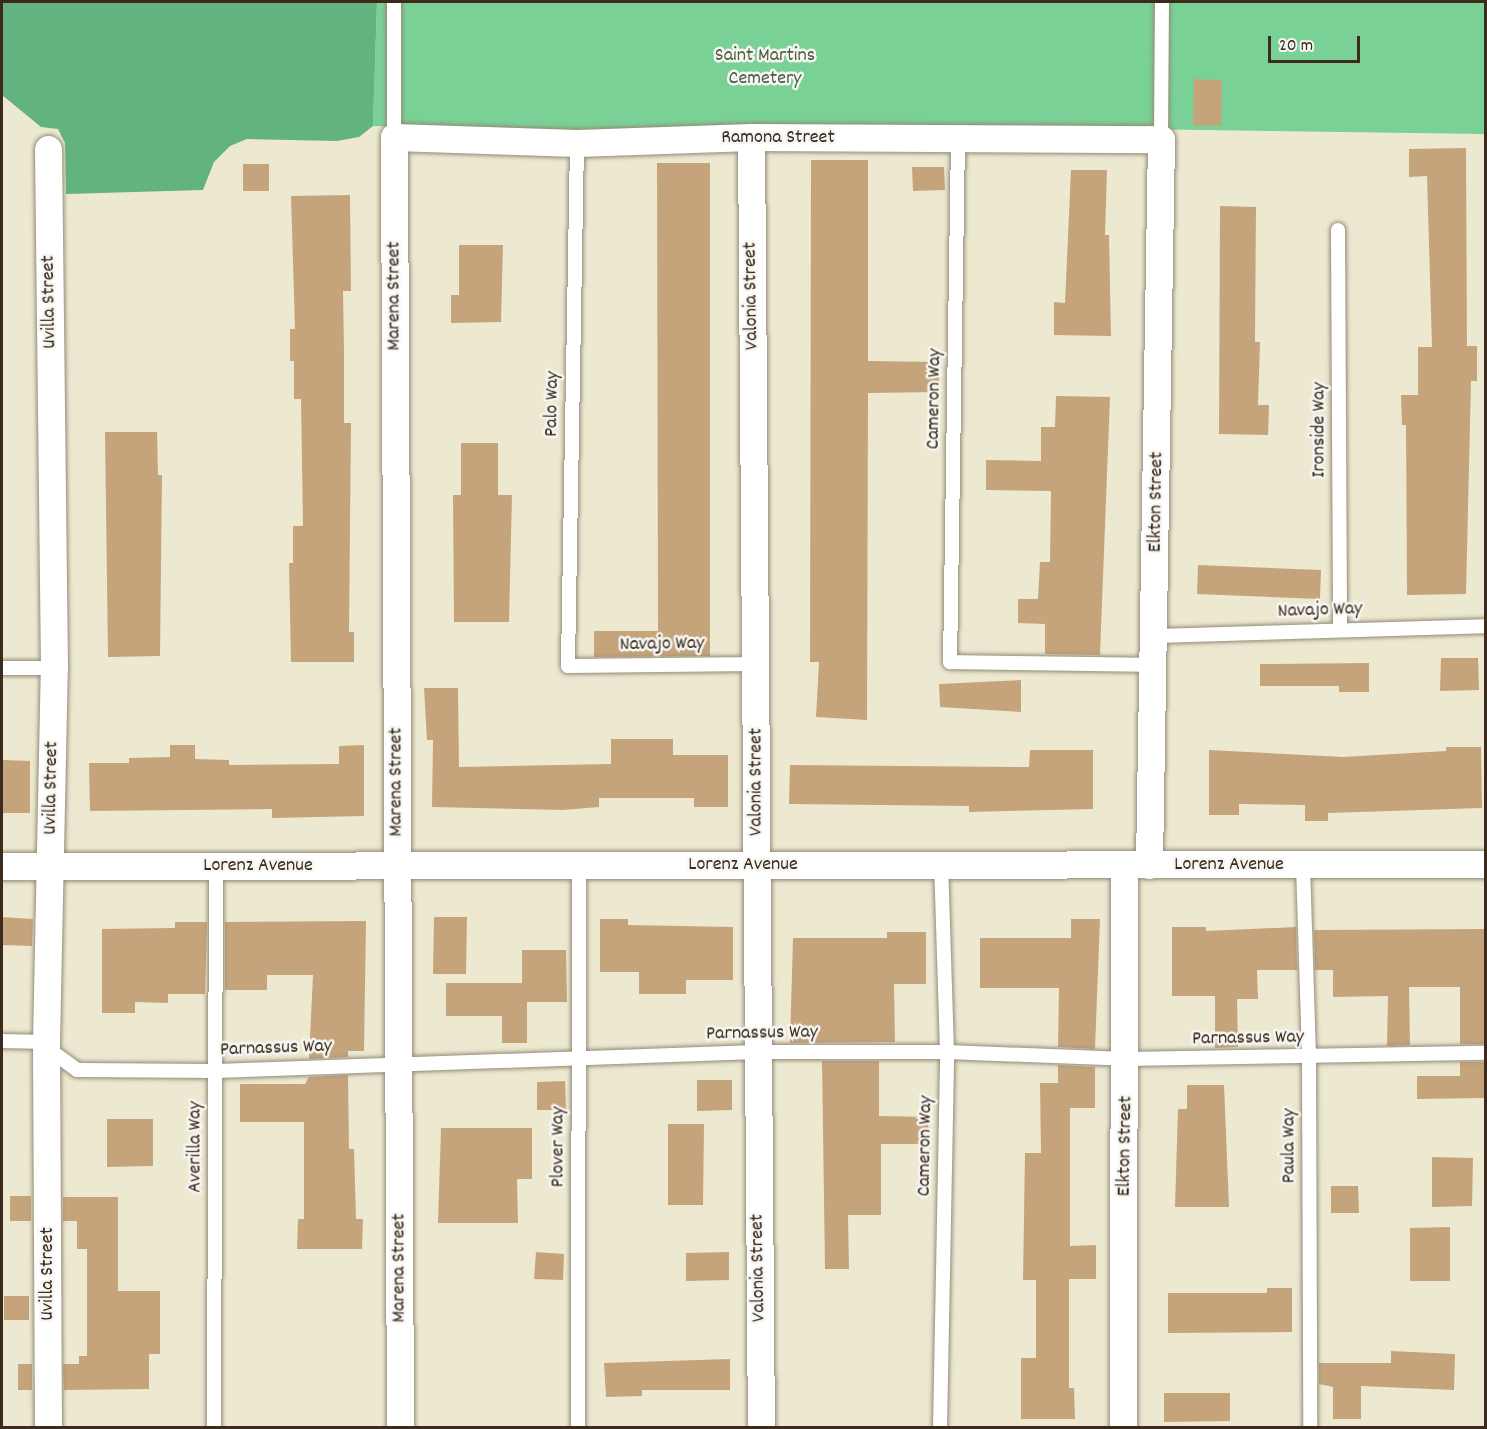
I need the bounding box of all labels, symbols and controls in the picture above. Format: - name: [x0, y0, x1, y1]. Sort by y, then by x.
- scale bar: [1271, 24, 1362, 62]
- text: 20 m: [1279, 34, 1313, 59]
- park label: Saint Martins Cemetery: [715, 44, 815, 91]
- street label: Ramona Street: [721, 126, 835, 150]
- street label: Marena Street: [383, 241, 407, 351]
- street label: Valonia Street: [739, 242, 765, 350]
- street label: Uvilla Street: [37, 255, 63, 349]
- street label: Cameron Way: [922, 348, 948, 450]
- street label: Palo Way: [540, 371, 566, 437]
- street label: Ironside Way: [1308, 382, 1332, 478]
- street label: Elkton Street: [1144, 451, 1170, 553]
- street label: Navajo Way: [1277, 598, 1363, 624]
- street label: Navajo Way: [619, 632, 705, 658]
- street label: Marena Street: [385, 727, 409, 837]
- street label: Valonia Street: [745, 728, 769, 836]
- street label: Uvilla Street: [39, 741, 65, 835]
- street label: Lorenz Avenue: [688, 853, 798, 877]
- street label: Lorenz Avenue: [1174, 853, 1284, 877]
- street label: Lorenz Avenue: [203, 854, 313, 878]
- street label: Parnassus Way: [706, 1021, 818, 1047]
- street label: Parnassus Way: [1192, 1026, 1304, 1052]
- street label: Parnassus Way: [220, 1035, 332, 1063]
- street label: Cameron Way: [913, 1095, 939, 1197]
- street label: Elkton Street: [1113, 1095, 1139, 1197]
- street label: Averilla Way: [184, 1101, 208, 1193]
- street label: Plover Way: [547, 1107, 571, 1187]
- street label: Paula Way: [1278, 1109, 1302, 1183]
- street label: Marena Street: [388, 1213, 412, 1323]
- street label: Valonia Street: [746, 1214, 772, 1322]
- street label: Uvilla Street: [36, 1227, 60, 1321]

